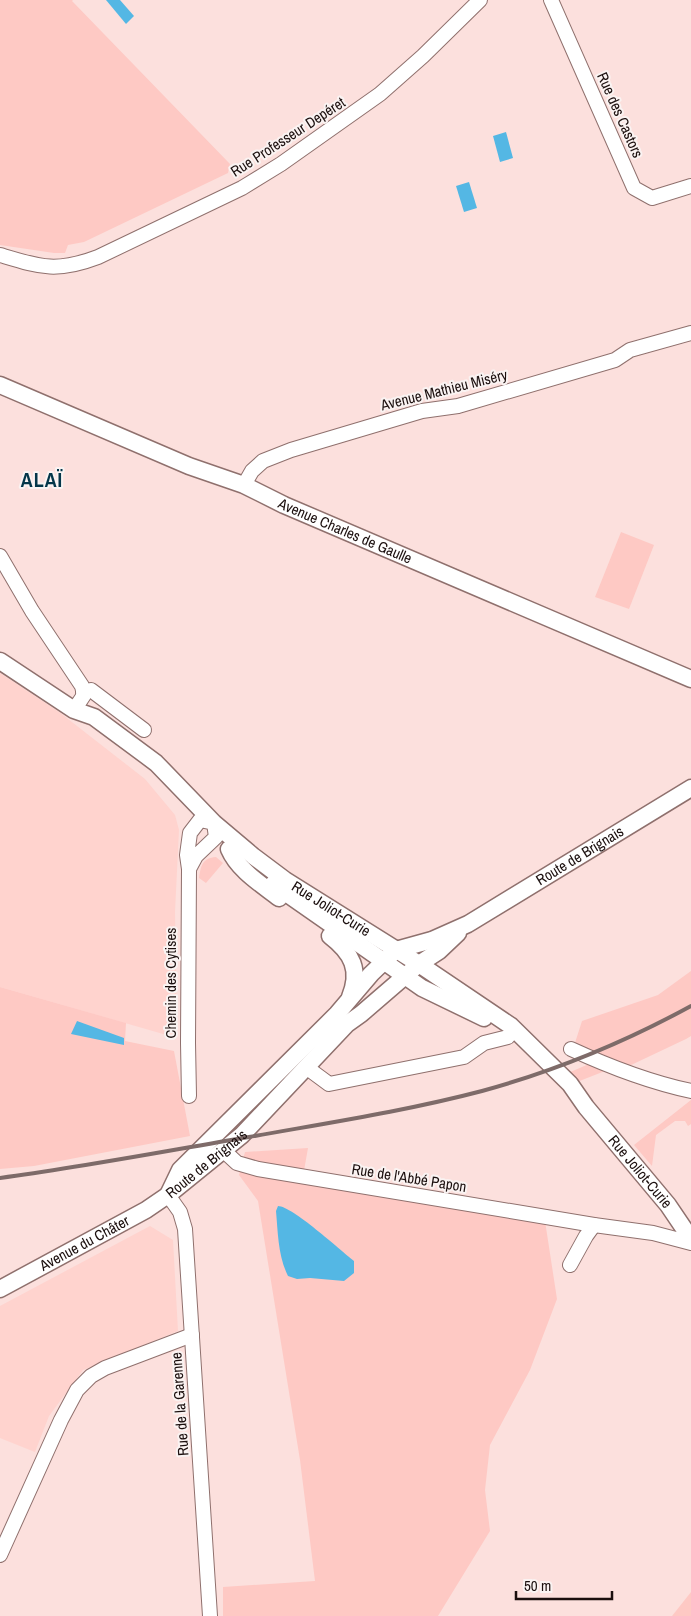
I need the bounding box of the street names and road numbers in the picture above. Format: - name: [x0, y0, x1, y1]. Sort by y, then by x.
- street label: Rue des Castors: [592, 69, 649, 161]
- street label: Rue Professeur Depéret: [226, 91, 350, 182]
- street label: Avenue Mathieu Miséry: [377, 363, 510, 416]
- street label: Avenue Charles de Gaulle: [274, 492, 416, 569]
- street label: Route de Brignais: [532, 821, 627, 890]
- street label: Rue Joliot-Curie: [288, 876, 375, 941]
- street label: Chemin des Cytises: [160, 928, 181, 1038]
- street label: Route de Brignais: [161, 1125, 252, 1203]
- street label: Rue Joliot-Curie: [604, 1130, 678, 1213]
- street label: Rue de l'Abbé Papon: [350, 1158, 468, 1197]
- street label: Avenue du Châter: [35, 1210, 133, 1276]
- street label: Rue de la Garenne: [165, 1351, 194, 1457]

